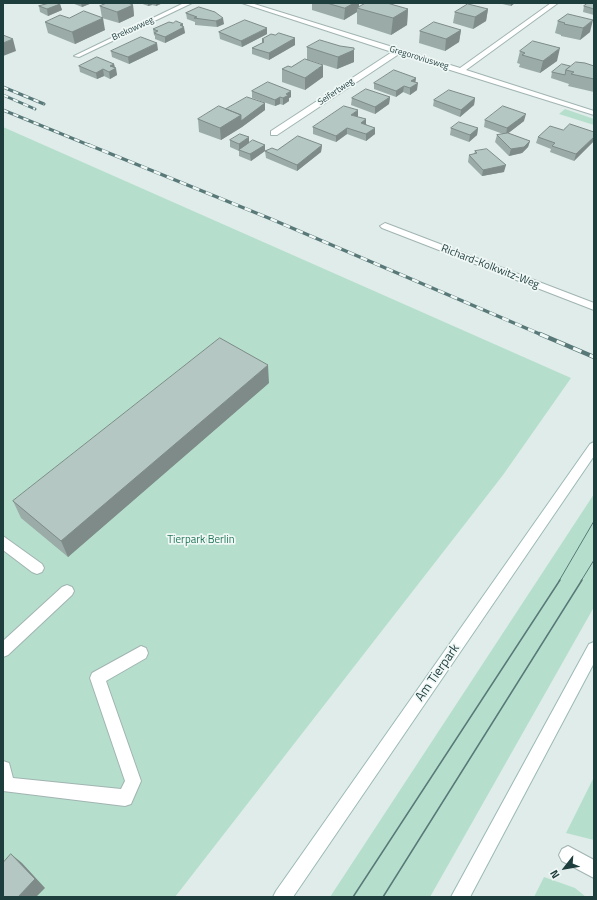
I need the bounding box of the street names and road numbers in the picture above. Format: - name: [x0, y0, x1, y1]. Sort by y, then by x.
- street label: Brekowweg: [110, 15, 156, 43]
- street label: Gregoroviusweg: [388, 44, 450, 72]
- street label: Seifertweg: [316, 76, 356, 108]
- street label: Richard-Kolkwitz-Weg: [439, 242, 541, 292]
- street label: Am Tierpark: [413, 641, 463, 705]

